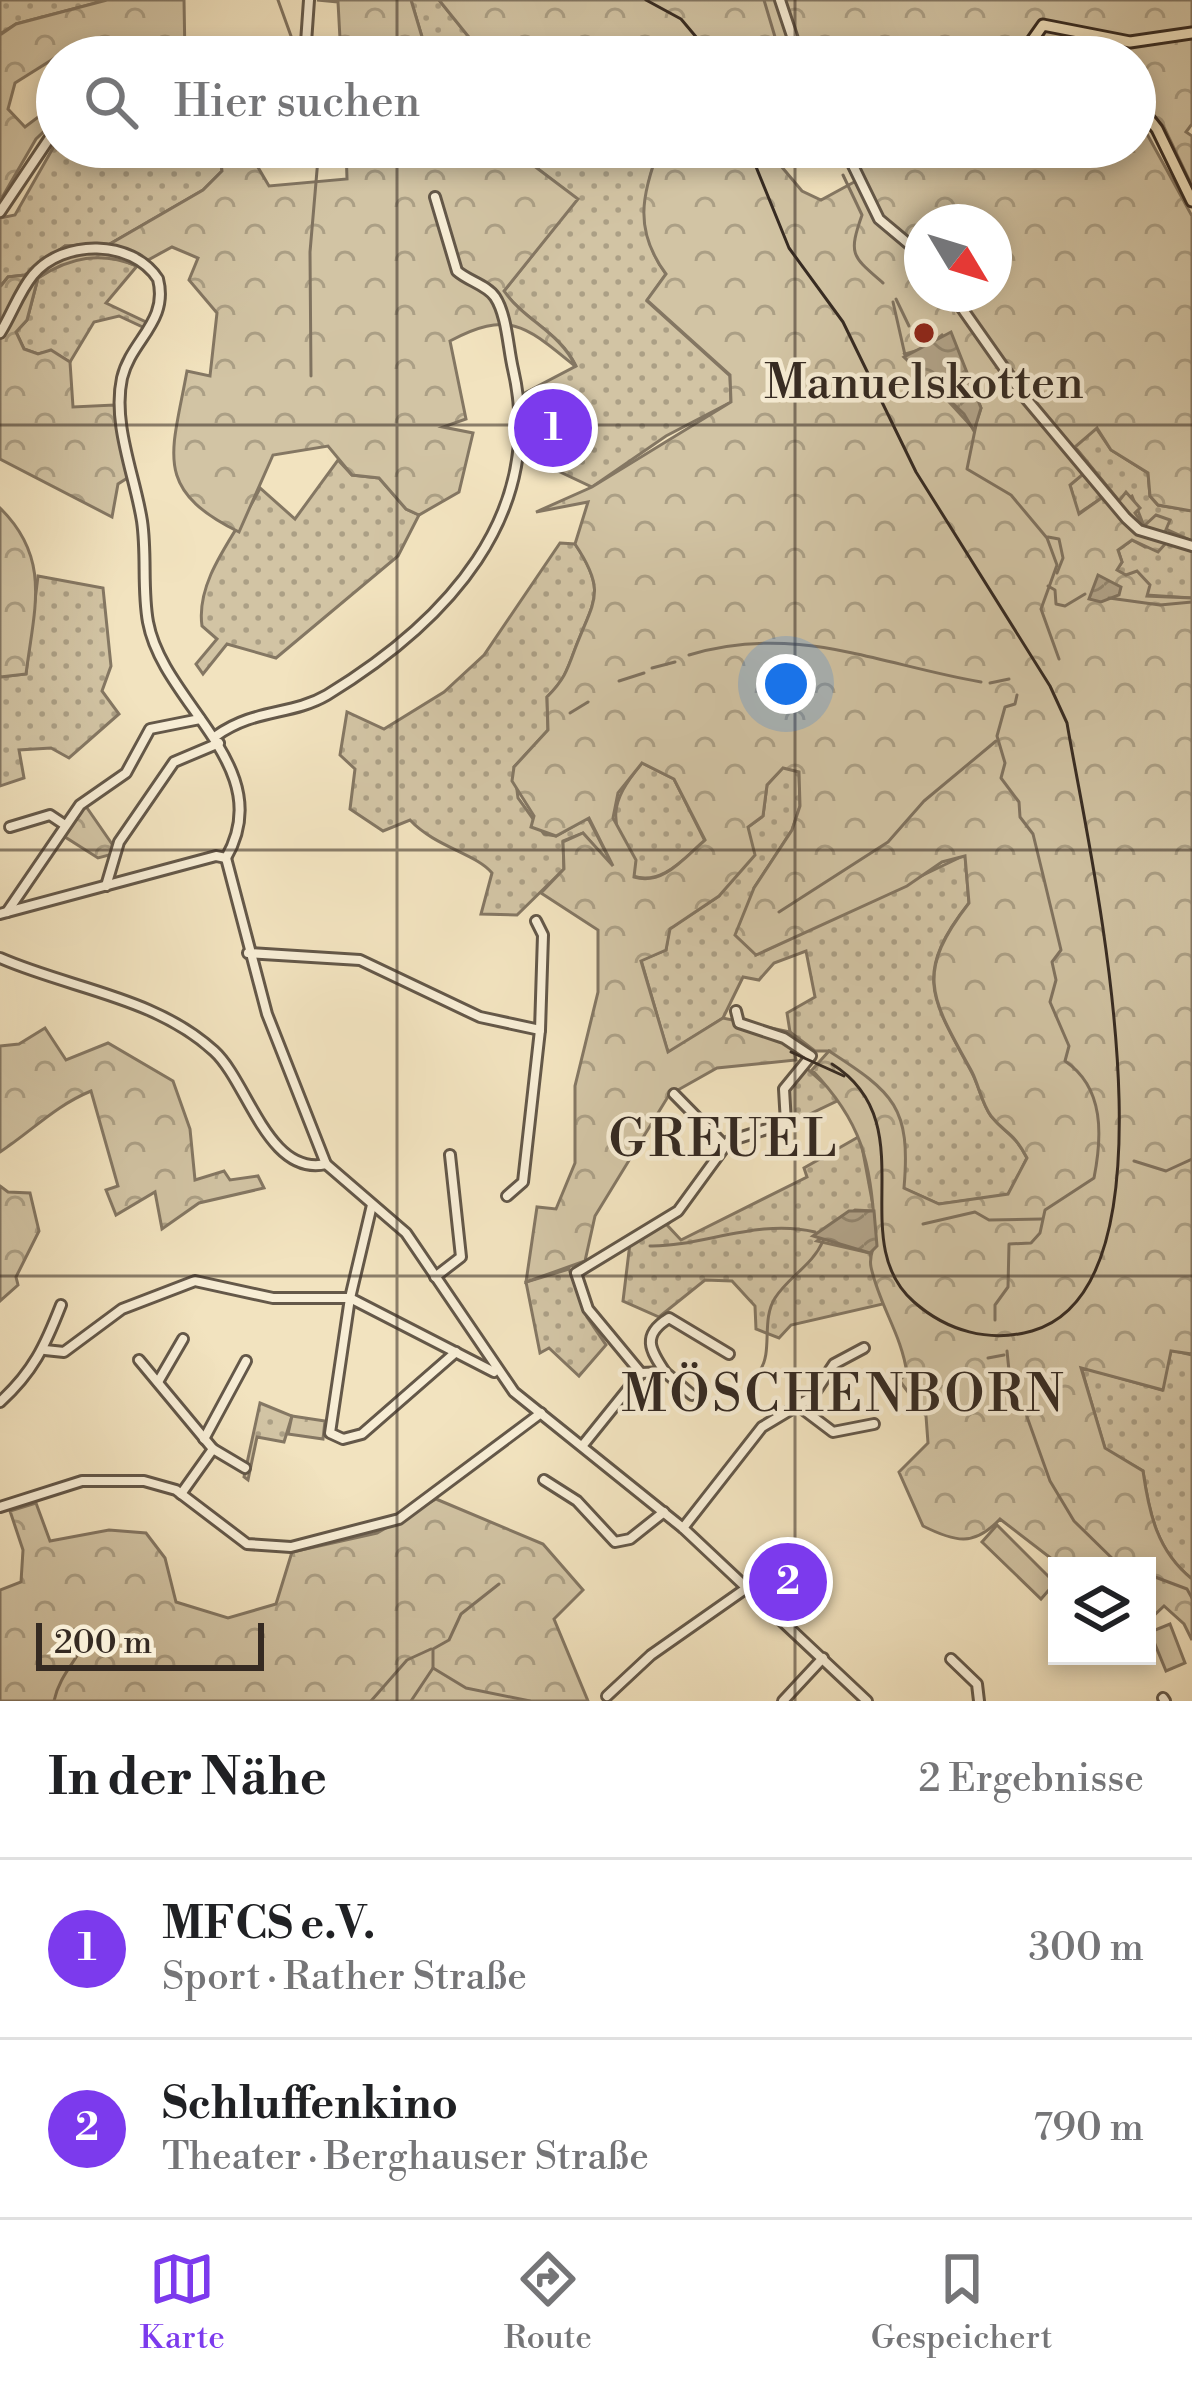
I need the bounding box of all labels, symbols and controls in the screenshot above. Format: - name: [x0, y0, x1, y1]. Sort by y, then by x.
- search box: [36, 36, 1156, 168]
- icon: search: [78, 69, 144, 135]
- text: Hier suchen: [174, 74, 420, 131]
- north arrow: [904, 204, 1012, 312]
- marker: Manuelskotten: [911, 320, 937, 346]
- place label: Manuelskotten: [764, 354, 1084, 414]
- pin: 1: [514, 383, 592, 473]
- your location: [756, 654, 816, 714]
- district label: GREUEL: [608, 1109, 840, 1173]
- district label: MÖSCHENBORN: [621, 1361, 1067, 1428]
- pin: 2: [749, 1537, 827, 1627]
- map controls: [1048, 1557, 1156, 1665]
- button: layers: [1048, 1557, 1156, 1665]
- scale bar: [36, 1617, 264, 1670]
- text: 200 m: [54, 1623, 152, 1664]
- text: In der Nähe: [48, 1747, 327, 1811]
- text: 2 Ergebnisse: [919, 1755, 1144, 1804]
- text: MFCS e.V.: [162, 1896, 375, 1953]
- text: 1: [78, 1924, 96, 1973]
- text: 300 m: [1029, 1924, 1144, 1973]
- text: Sport · Rather Straße: [162, 1953, 527, 2002]
- text: Schluffenkino: [162, 2076, 458, 2133]
- text: 2: [75, 2104, 99, 2153]
- text: 790 m: [1033, 2104, 1144, 2153]
- text: Theater · Berghauser Straße: [162, 2133, 649, 2182]
- tab: Karte: [140, 2246, 225, 2359]
- tab: Route: [504, 2246, 592, 2359]
- tab: Gespeichert: [871, 2246, 1053, 2359]

